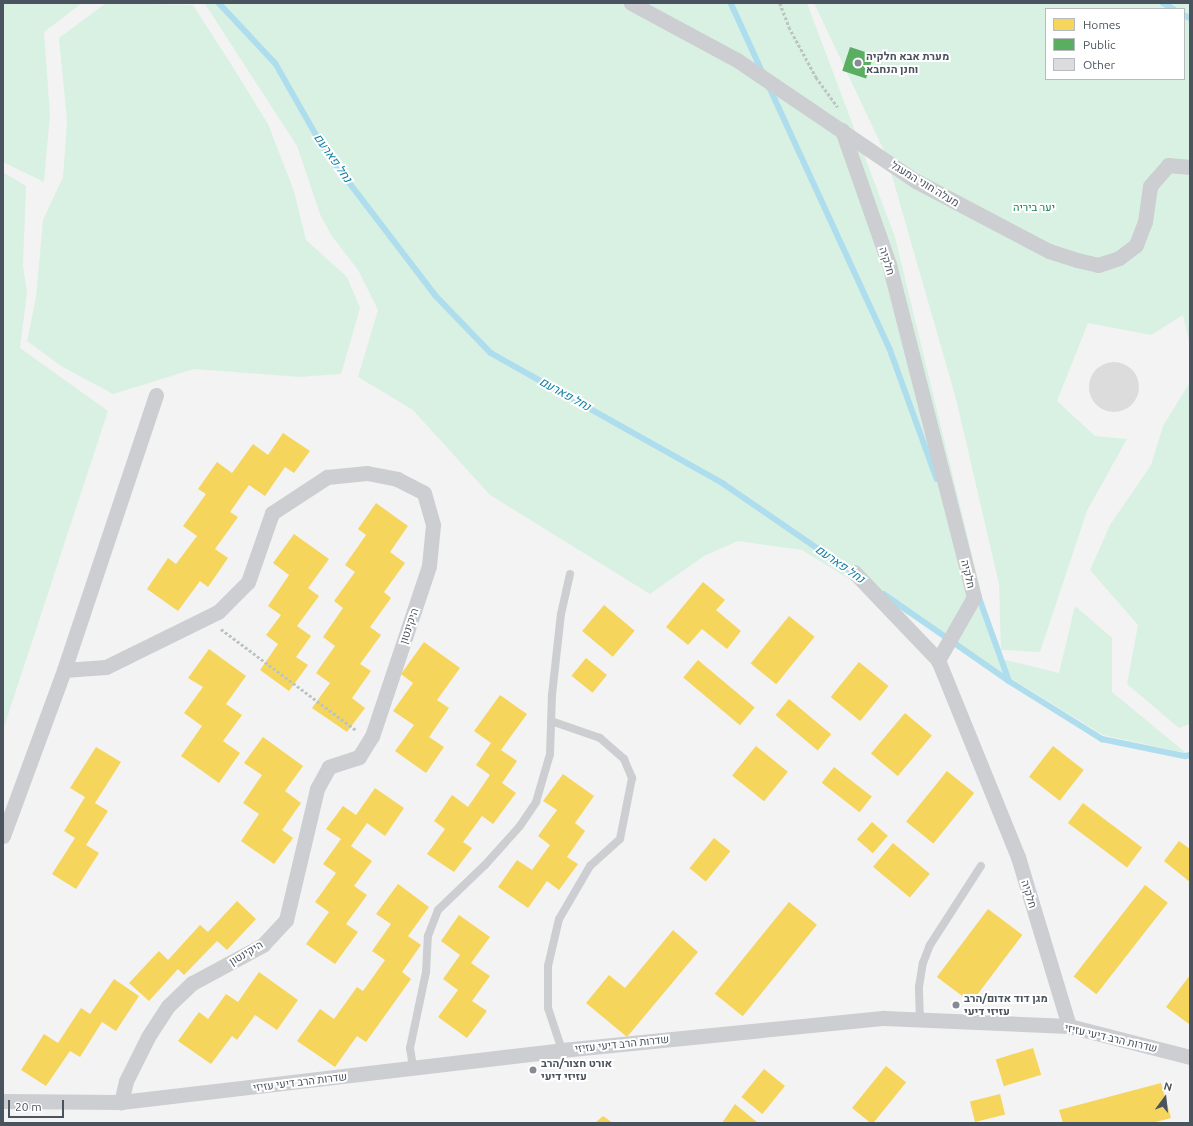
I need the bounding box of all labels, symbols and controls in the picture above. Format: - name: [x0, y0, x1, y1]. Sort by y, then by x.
- legend: [1045, 8, 1185, 80]
- text: Homes: [1083, 18, 1121, 31]
- text: Public: [1083, 38, 1116, 51]
- place label: מערת אבא חלקיה וחנן הנחבא: [866, 50, 949, 76]
- marker: מערת אבא חלקיה וחנן הנחבא: [853, 58, 863, 68]
- text: Other: [1083, 58, 1115, 71]
- water label: נחל פארעם: [311, 131, 355, 185]
- street label: מעלה חוני המעגל: [888, 158, 962, 210]
- park label: יער ביריה: [1013, 200, 1055, 214]
- street label: חלקיה: [876, 245, 898, 277]
- water label: נחל פארעם: [537, 374, 593, 414]
- water label: נחל פארעם: [813, 542, 867, 586]
- street label: חלקיה: [958, 558, 978, 590]
- street label: היקינטון: [397, 606, 421, 646]
- street label: חלקיה: [1018, 878, 1040, 910]
- street label: היקינטון: [227, 938, 265, 968]
- place label: מגן דוד אדום/הרב עזיזי דיעי: [964, 992, 1048, 1018]
- marker: מגן דוד אדום/הרב עזיזי דיעי: [951, 1000, 961, 1010]
- street label: שדרות הרב דיעי עזיזי: [1063, 1021, 1159, 1055]
- street label: שדרות הרב דיעי עזיזי: [574, 1032, 670, 1056]
- place label: אורט חצור/הרב עזיזי דיעי: [541, 1057, 612, 1083]
- marker: אורט חצור/הרב עזיזי דיעי: [528, 1065, 538, 1075]
- street label: שדרות הרב דיעי עזיזי: [252, 1070, 348, 1094]
- north arrow: [1145, 1078, 1185, 1118]
- text: N: [1163, 1080, 1174, 1093]
- scale bar: [10, 1092, 66, 1118]
- text: 20 m: [15, 1100, 42, 1113]

